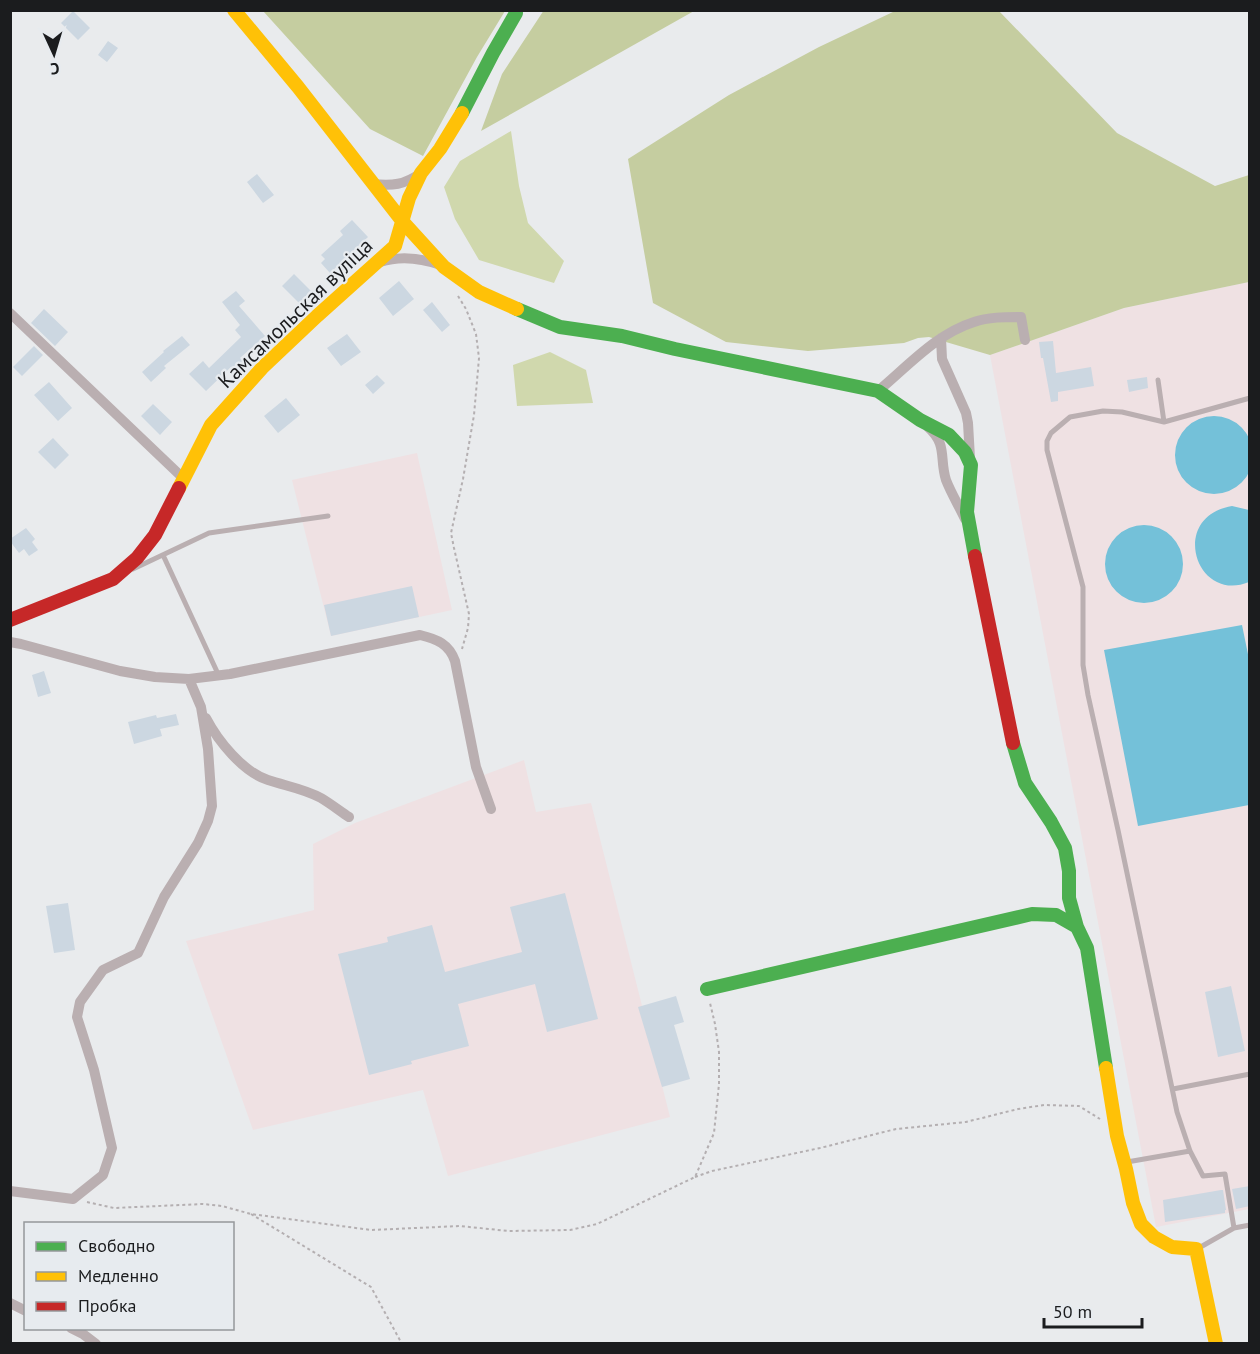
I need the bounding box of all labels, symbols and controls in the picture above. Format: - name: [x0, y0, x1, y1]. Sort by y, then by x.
- north arrow: [24, 24, 84, 84]
- text: С: [50, 59, 60, 79]
- street label: Камсамольская вуліца: [212, 232, 378, 394]
- legend: [24, 1222, 234, 1330]
- text: Свободно: [78, 1234, 155, 1257]
- text: Медленно: [78, 1264, 159, 1287]
- scale bar: [1044, 1291, 1142, 1329]
- text: Пробка: [78, 1294, 136, 1317]
- text: 50 m: [1053, 1300, 1092, 1323]

